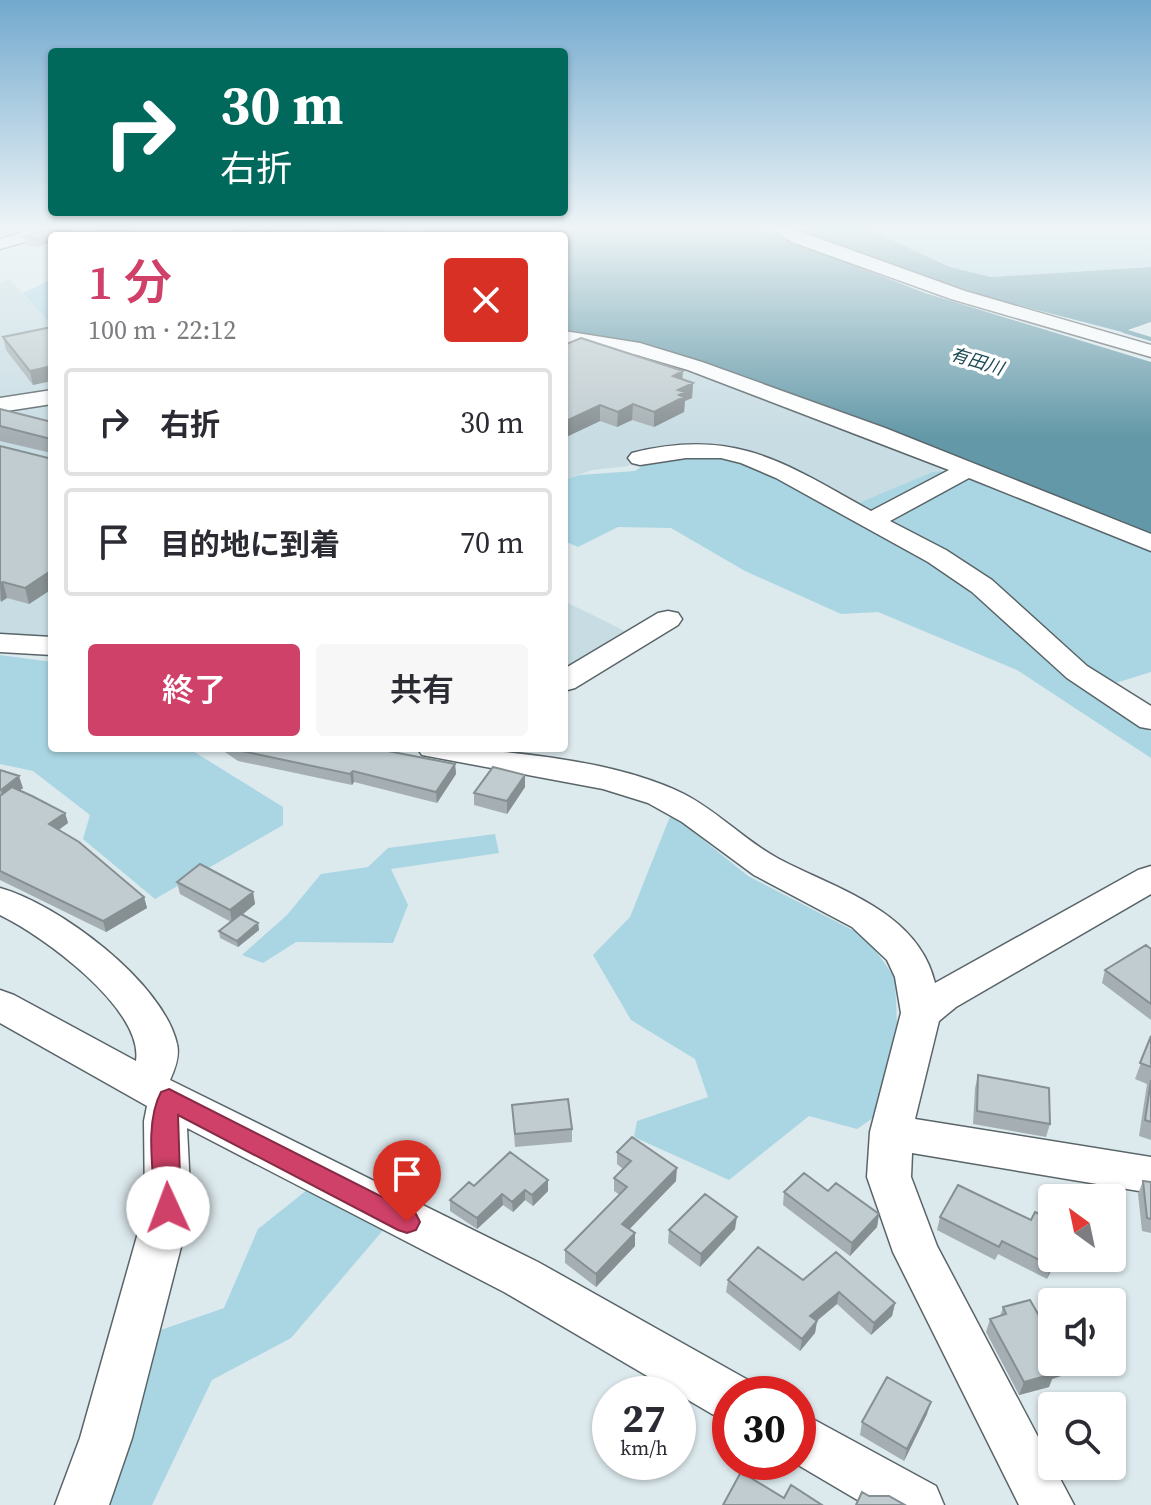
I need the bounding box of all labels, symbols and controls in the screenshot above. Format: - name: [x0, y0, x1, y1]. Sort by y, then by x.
- text: 30 m: [220, 66, 343, 143]
- icon: right: [88, 80, 192, 184]
- text: 右折: [220, 144, 292, 193]
- text: 1 分: [88, 249, 172, 315]
- button: close: [444, 258, 528, 342]
- text: 100 m · 22:12: [88, 312, 236, 348]
- water label: 有田川: [948, 341, 1008, 381]
- icon: right: [92, 400, 136, 444]
- text: 30 m: [460, 402, 524, 443]
- text: 右折: [160, 404, 220, 445]
- icon: arrive: [92, 520, 136, 564]
- text: 70 m: [460, 522, 524, 563]
- text: 目的地に到着: [160, 524, 340, 565]
- button: 終了: [88, 644, 300, 736]
- button: 共有: [316, 644, 528, 736]
- pin: [373, 1140, 441, 1222]
- icon: arrive: [385, 1152, 429, 1196]
- position arrow: [126, 1166, 210, 1250]
- north arrow: [1038, 1184, 1126, 1272]
- map controls: [1038, 1184, 1126, 1480]
- button: sound: [1038, 1288, 1126, 1376]
- speed limit sign: 30: [712, 1376, 816, 1480]
- text: 27: [622, 1391, 666, 1445]
- button: search: [1038, 1392, 1126, 1480]
- text: km/h: [620, 1434, 668, 1462]

